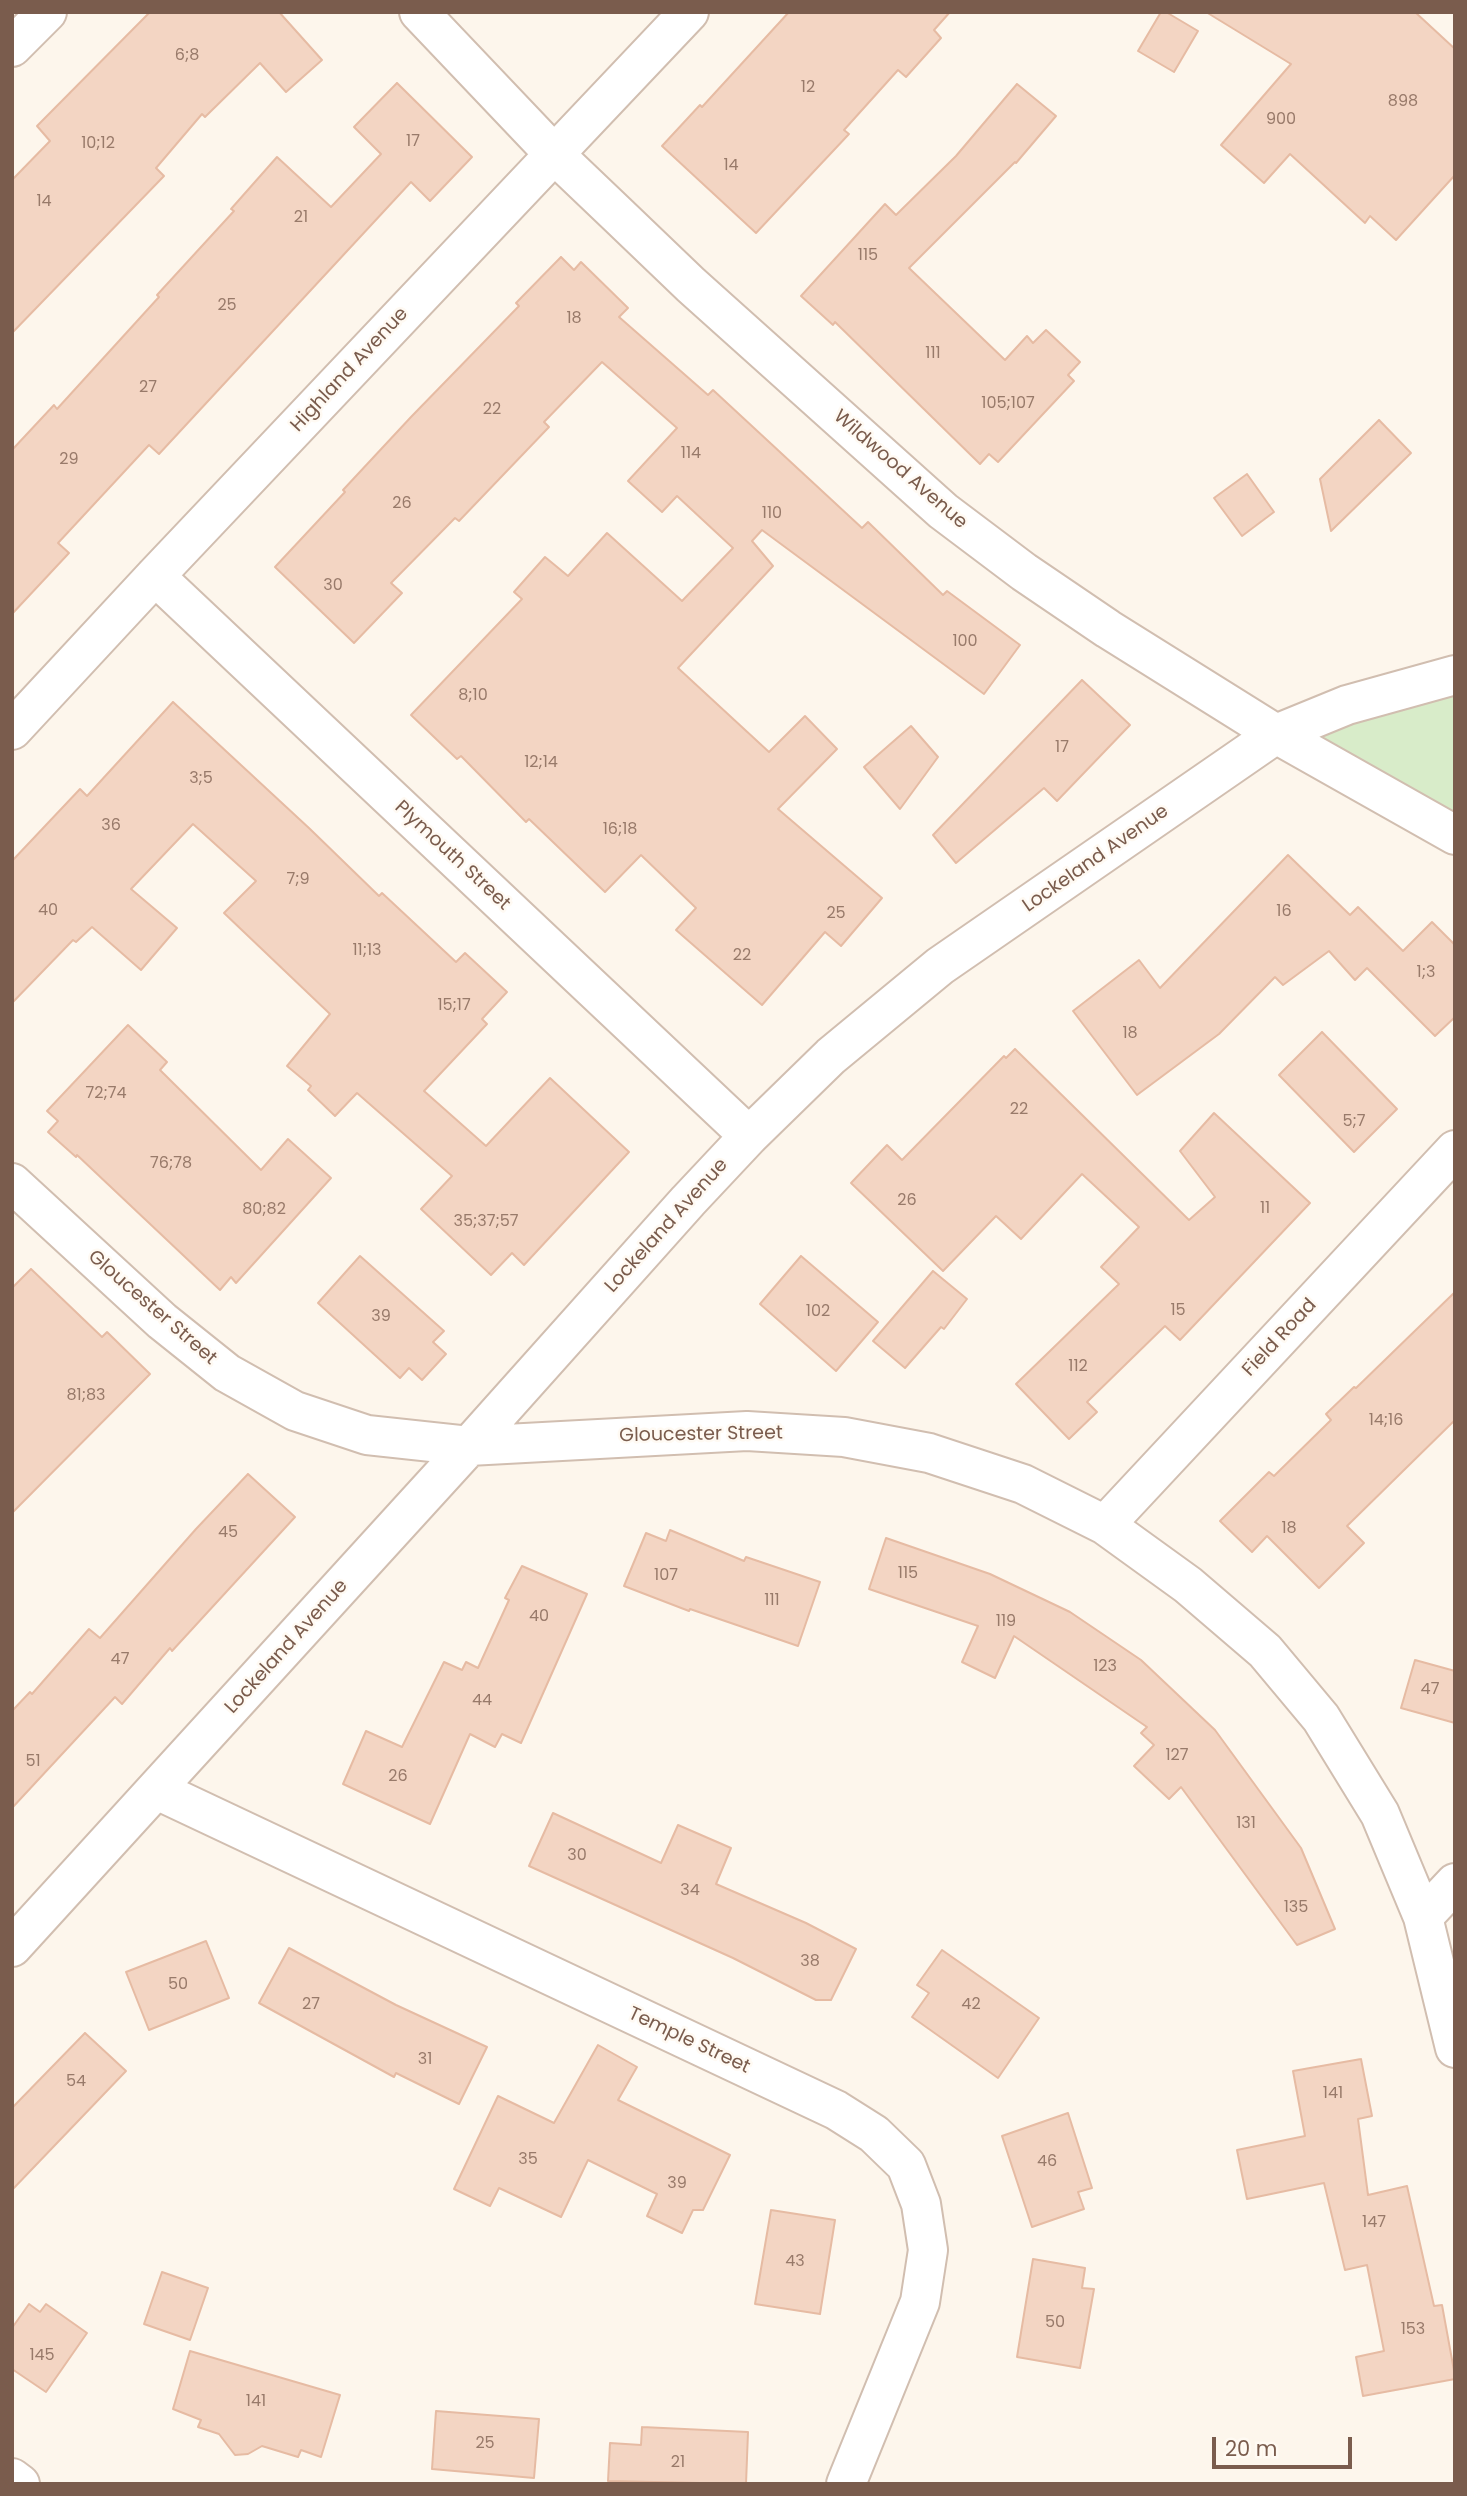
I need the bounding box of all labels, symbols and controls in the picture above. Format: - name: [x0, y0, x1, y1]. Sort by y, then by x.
- house number: 6;8: [175, 46, 199, 66]
- house number: 12: [801, 78, 815, 98]
- house number: 898: [1388, 92, 1418, 112]
- house number: 900: [1266, 110, 1296, 130]
- house number: 17: [406, 132, 420, 152]
- house number: 10;12: [81, 134, 115, 154]
- house number: 14: [723, 156, 739, 176]
- house number: 14: [36, 192, 52, 212]
- house number: 21: [294, 208, 308, 228]
- house number: 115: [858, 246, 878, 266]
- house number: 25: [217, 296, 237, 316]
- street label: Highland Avenue: [287, 303, 413, 437]
- house number: 18: [566, 309, 582, 329]
- house number: 111: [925, 344, 941, 364]
- house number: 27: [139, 378, 157, 398]
- house number: 105;107: [981, 394, 1035, 414]
- house number: 22: [483, 400, 501, 420]
- street label: Wildwood Avenue: [828, 406, 972, 534]
- house number: 114: [681, 444, 701, 464]
- house number: 29: [59, 450, 79, 470]
- house number: 26: [392, 494, 412, 514]
- house number: 110: [762, 504, 782, 524]
- house number: 30: [323, 576, 343, 596]
- house number: 100: [952, 632, 978, 652]
- house number: 8;10: [458, 686, 488, 706]
- house number: 17: [1055, 738, 1069, 758]
- house number: 12;14: [524, 753, 558, 773]
- house number: 3;5: [189, 769, 213, 789]
- street label: Plymouth Street: [389, 796, 515, 916]
- street label: Lockeland Avenue: [1019, 800, 1173, 918]
- house number: 36: [101, 816, 121, 836]
- house number: 16;18: [603, 820, 637, 840]
- house number: 7;9: [286, 870, 310, 890]
- house number: 40: [38, 901, 58, 921]
- house number: 16: [1276, 902, 1292, 922]
- house number: 25: [826, 904, 846, 924]
- house number: 11;13: [352, 941, 382, 961]
- house number: 22: [733, 946, 751, 966]
- house number: 1;3: [1417, 963, 1435, 983]
- house number: 15;17: [437, 996, 471, 1016]
- house number: 18: [1122, 1024, 1138, 1044]
- house number: 72;74: [86, 1084, 126, 1104]
- house number: 22: [1010, 1100, 1028, 1120]
- house number: 5;7: [1342, 1112, 1366, 1132]
- house number: 76;78: [150, 1154, 192, 1174]
- street label: Lockeland Avenue: [601, 1154, 733, 1298]
- house number: 26: [897, 1191, 917, 1211]
- house number: 11: [1260, 1199, 1270, 1219]
- house number: 80;82: [242, 1200, 286, 1220]
- house number: 35;37;57: [454, 1212, 518, 1232]
- street label: Gloucester Street: [83, 1246, 221, 1370]
- street label: Field Road: [1238, 1294, 1322, 1382]
- house number: 15: [1170, 1301, 1186, 1321]
- house number: 102: [806, 1302, 830, 1322]
- house number: 39: [371, 1307, 391, 1327]
- house number: 112: [1068, 1357, 1088, 1377]
- house number: 81;83: [67, 1386, 105, 1406]
- house number: 14;16: [1369, 1411, 1403, 1431]
- street label: Gloucester Street: [619, 1422, 783, 1448]
- house number: 18: [1281, 1519, 1297, 1539]
- house number: 45: [218, 1523, 238, 1543]
- house number: 115: [898, 1564, 918, 1584]
- house number: 107: [654, 1566, 678, 1586]
- street label: Lockeland Avenue: [221, 1575, 353, 1719]
- house number: 111: [764, 1591, 780, 1611]
- house number: 40: [529, 1607, 549, 1627]
- house number: 119: [996, 1612, 1016, 1632]
- house number: 47: [111, 1650, 129, 1670]
- house number: 123: [1093, 1657, 1117, 1677]
- house number: 47: [1421, 1680, 1439, 1700]
- house number: 44: [472, 1691, 492, 1711]
- house number: 127: [1165, 1746, 1189, 1766]
- house number: 51: [25, 1752, 41, 1772]
- house number: 26: [388, 1767, 408, 1787]
- house number: 131: [1236, 1814, 1256, 1834]
- house number: 30: [567, 1846, 587, 1866]
- house number: 34: [680, 1881, 700, 1901]
- house number: 135: [1284, 1898, 1308, 1918]
- house number: 38: [800, 1952, 820, 1972]
- house number: 50: [168, 1975, 188, 1995]
- house number: 27: [302, 1995, 320, 2015]
- house number: 42: [961, 1995, 981, 2015]
- street label: Temple Street: [625, 2003, 753, 2079]
- house number: 31: [418, 2050, 432, 2070]
- house number: 54: [66, 2072, 86, 2092]
- house number: 141: [1323, 2084, 1343, 2104]
- house number: 35: [518, 2150, 538, 2170]
- house number: 46: [1037, 2152, 1057, 2172]
- house number: 39: [667, 2174, 687, 2194]
- house number: 147: [1362, 2213, 1386, 2233]
- house number: 43: [785, 2252, 805, 2272]
- house number: 50: [1045, 2313, 1065, 2333]
- house number: 153: [1401, 2320, 1425, 2340]
- house number: 145: [29, 2346, 55, 2366]
- house number: 141: [246, 2392, 266, 2412]
- scale bar: [1215, 2422, 1355, 2466]
- house number: 25: [475, 2434, 495, 2454]
- text: 20 m: [1225, 2434, 1278, 2463]
- house number: 21: [671, 2453, 685, 2473]

